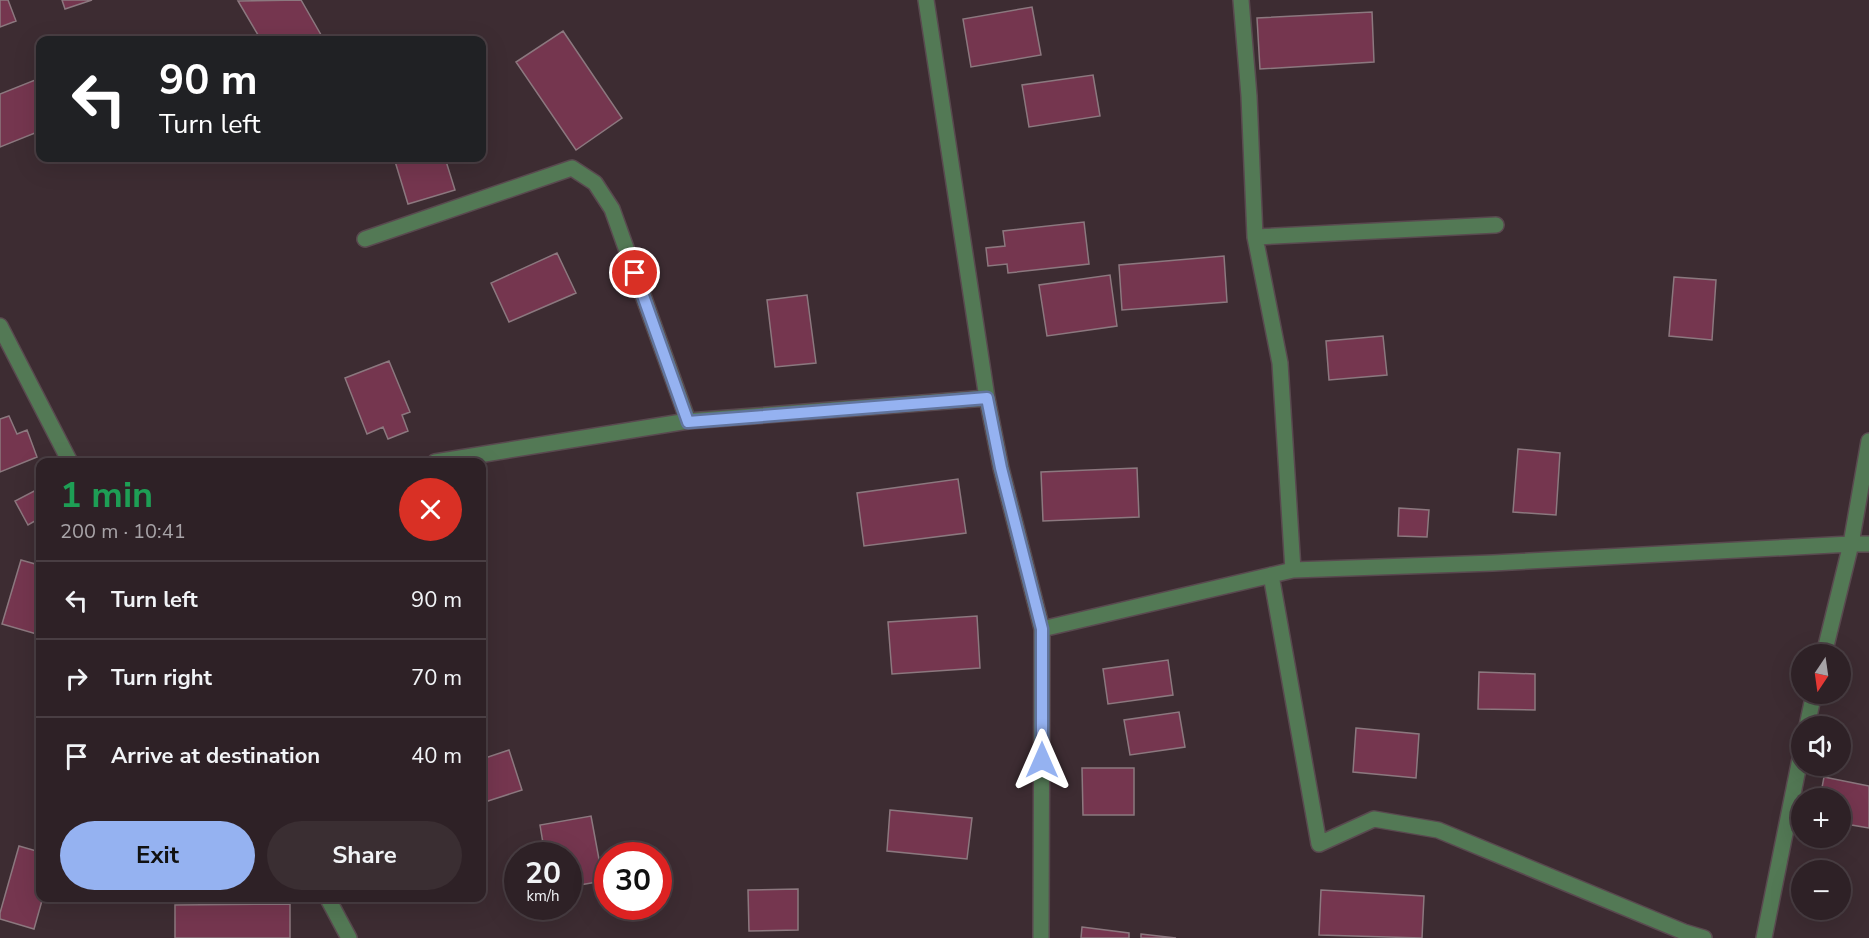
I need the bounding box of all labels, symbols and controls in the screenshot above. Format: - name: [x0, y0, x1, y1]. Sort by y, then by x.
- text: 90 m: [159, 52, 258, 109]
- icon: left: [60, 60, 138, 138]
- text: Turn left: [159, 106, 260, 143]
- pin: [609, 247, 660, 298]
- icon: arrive: [618, 256, 651, 289]
- text: 1 min: [60, 471, 153, 520]
- button: close: [399, 478, 462, 541]
- text: 200 m · 10:41: [60, 518, 186, 545]
- icon: left: [60, 584, 93, 617]
- text: Turn left: [111, 585, 198, 615]
- text: 90 m: [411, 585, 462, 615]
- north arrow: [1791, 644, 1851, 704]
- map controls: [1791, 644, 1851, 920]
- icon: right: [60, 662, 93, 695]
- text: Turn right: [111, 663, 212, 693]
- text: 70 m: [411, 663, 462, 693]
- button: sound: [1791, 716, 1851, 776]
- position arrow: [1010, 728, 1074, 792]
- icon: arrive: [60, 740, 93, 773]
- text: Arrive at destination: [111, 741, 320, 771]
- text: 40 m: [411, 741, 462, 771]
- button: +: [1791, 788, 1851, 848]
- button: Exit: [60, 821, 255, 890]
- button: Share: [267, 821, 462, 890]
- speed limit sign: 30: [594, 842, 672, 920]
- text: 20: [525, 853, 561, 894]
- button: −: [1791, 860, 1851, 920]
- text: km/h: [526, 886, 560, 906]

